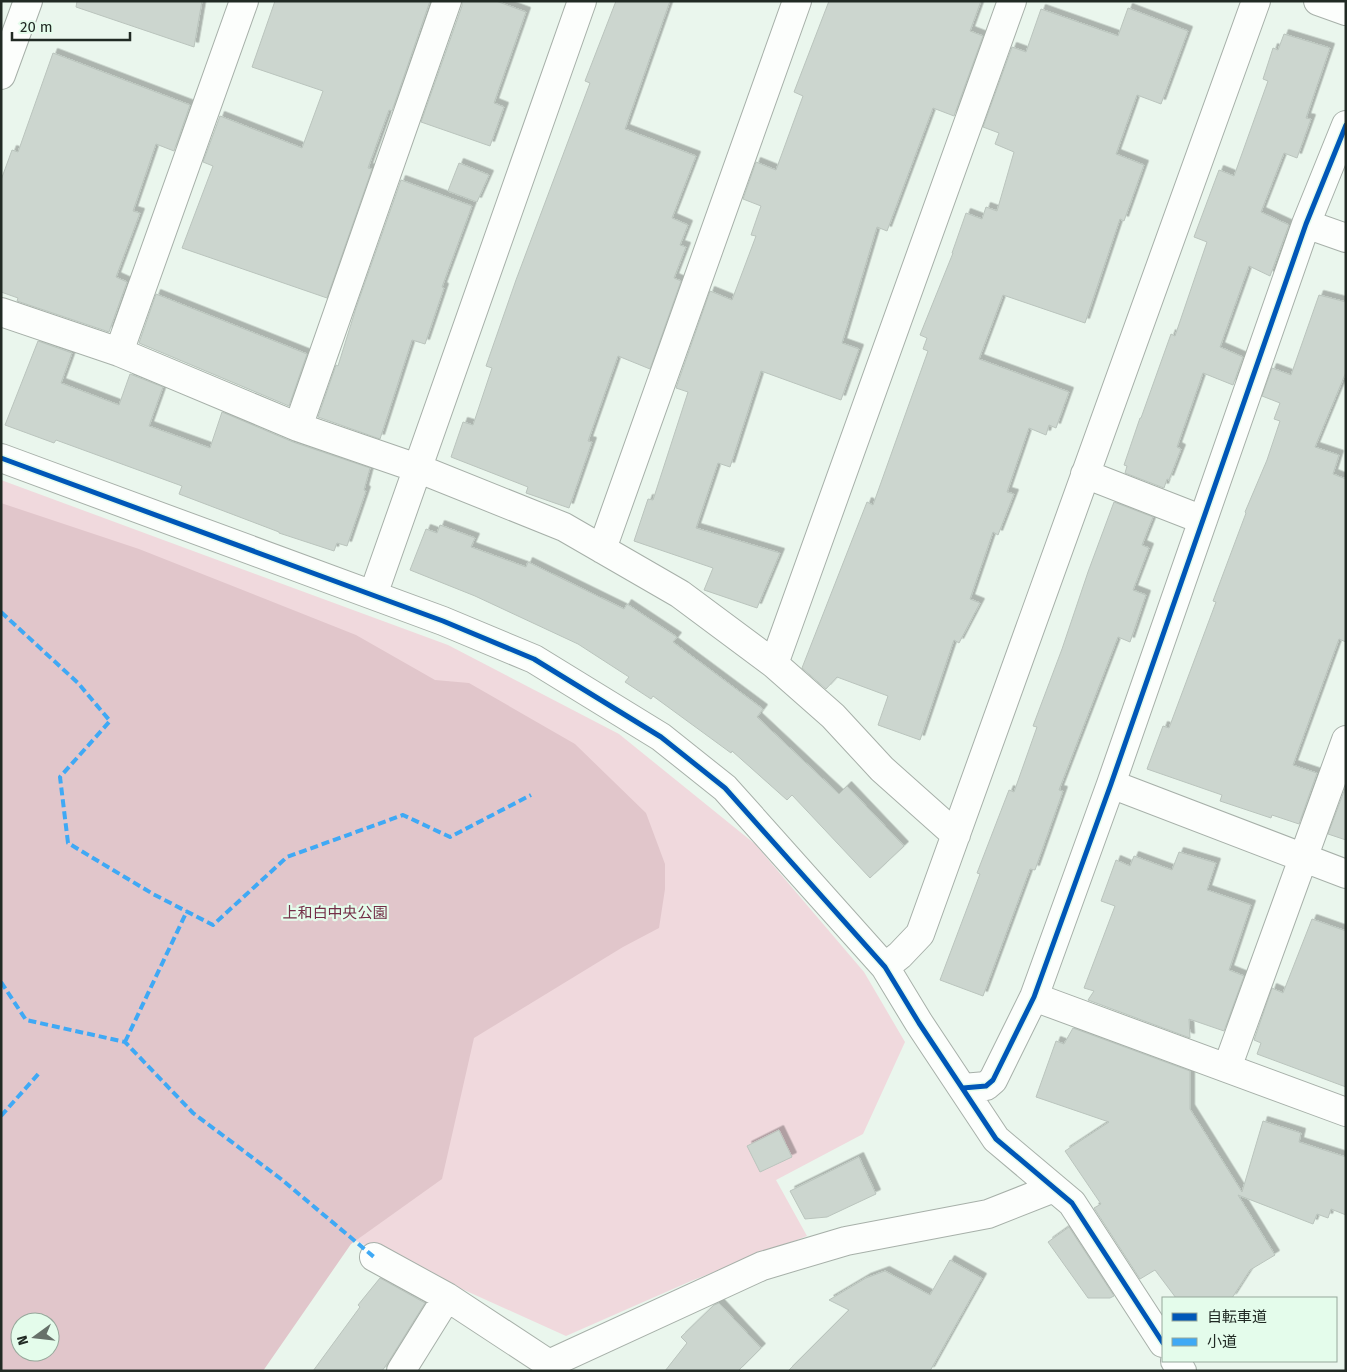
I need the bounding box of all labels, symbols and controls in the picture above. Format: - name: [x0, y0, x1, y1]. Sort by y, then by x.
- scale bar: [12, 10, 130, 42]
- text: 20 m: [20, 18, 53, 36]
- park label: 上和白中央公園: [282, 904, 388, 922]
- legend: [1162, 1297, 1337, 1362]
- text: 自転車道: [1207, 1308, 1267, 1326]
- north arrow: [10, 1312, 60, 1362]
- text: 小道: [1207, 1333, 1237, 1351]
- text: N: [14, 1334, 32, 1347]

